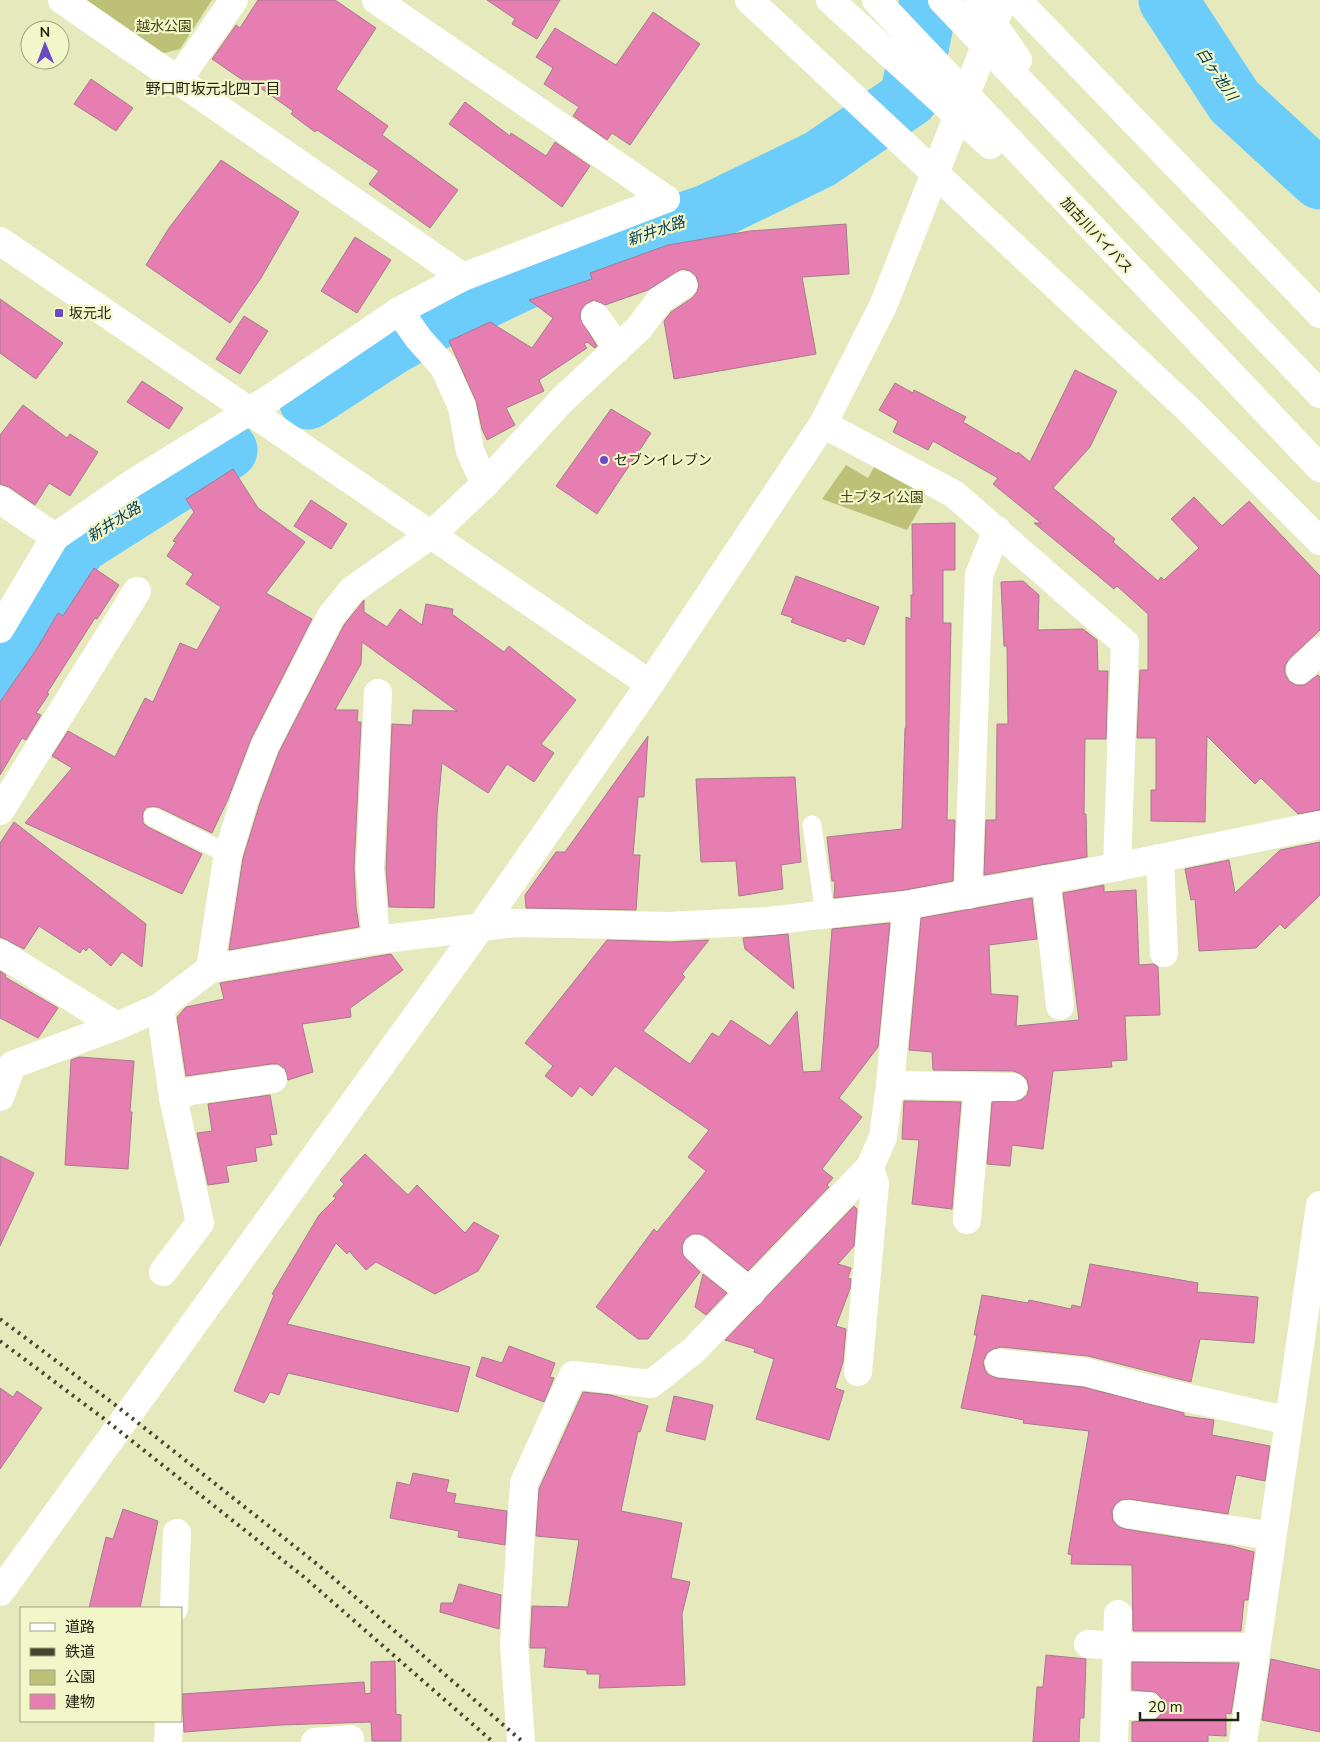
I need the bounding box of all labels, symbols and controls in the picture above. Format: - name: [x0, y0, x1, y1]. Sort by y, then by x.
- park label: 越水公園: [136, 17, 192, 36]
- north arrow: [20, 20, 70, 70]
- text: N: [39, 23, 50, 42]
- water label: 白ヶ池川: [1192, 44, 1243, 106]
- district label: 野口町坂元北四丁目: [145, 79, 281, 99]
- street label: 加古川バイパス: [1056, 193, 1137, 278]
- water label: 新井水路: [624, 211, 690, 250]
- place label: 坂元北: [69, 304, 111, 323]
- marker: 坂元北: [53, 307, 65, 319]
- place label: セブンイレブン: [614, 451, 712, 470]
- marker: セブンイレブン: [598, 454, 610, 466]
- park label: 土ブタイ公園: [840, 488, 924, 507]
- water label: 新井水路: [83, 497, 146, 546]
- legend: [20, 1607, 182, 1722]
- text: 道路: [65, 1617, 95, 1637]
- text: 鉄道: [65, 1642, 95, 1662]
- text: 公園: [65, 1667, 95, 1687]
- scale bar: [1140, 1690, 1238, 1722]
- text: 建物: [65, 1692, 95, 1712]
- text: 20 m: [1148, 1697, 1183, 1717]

